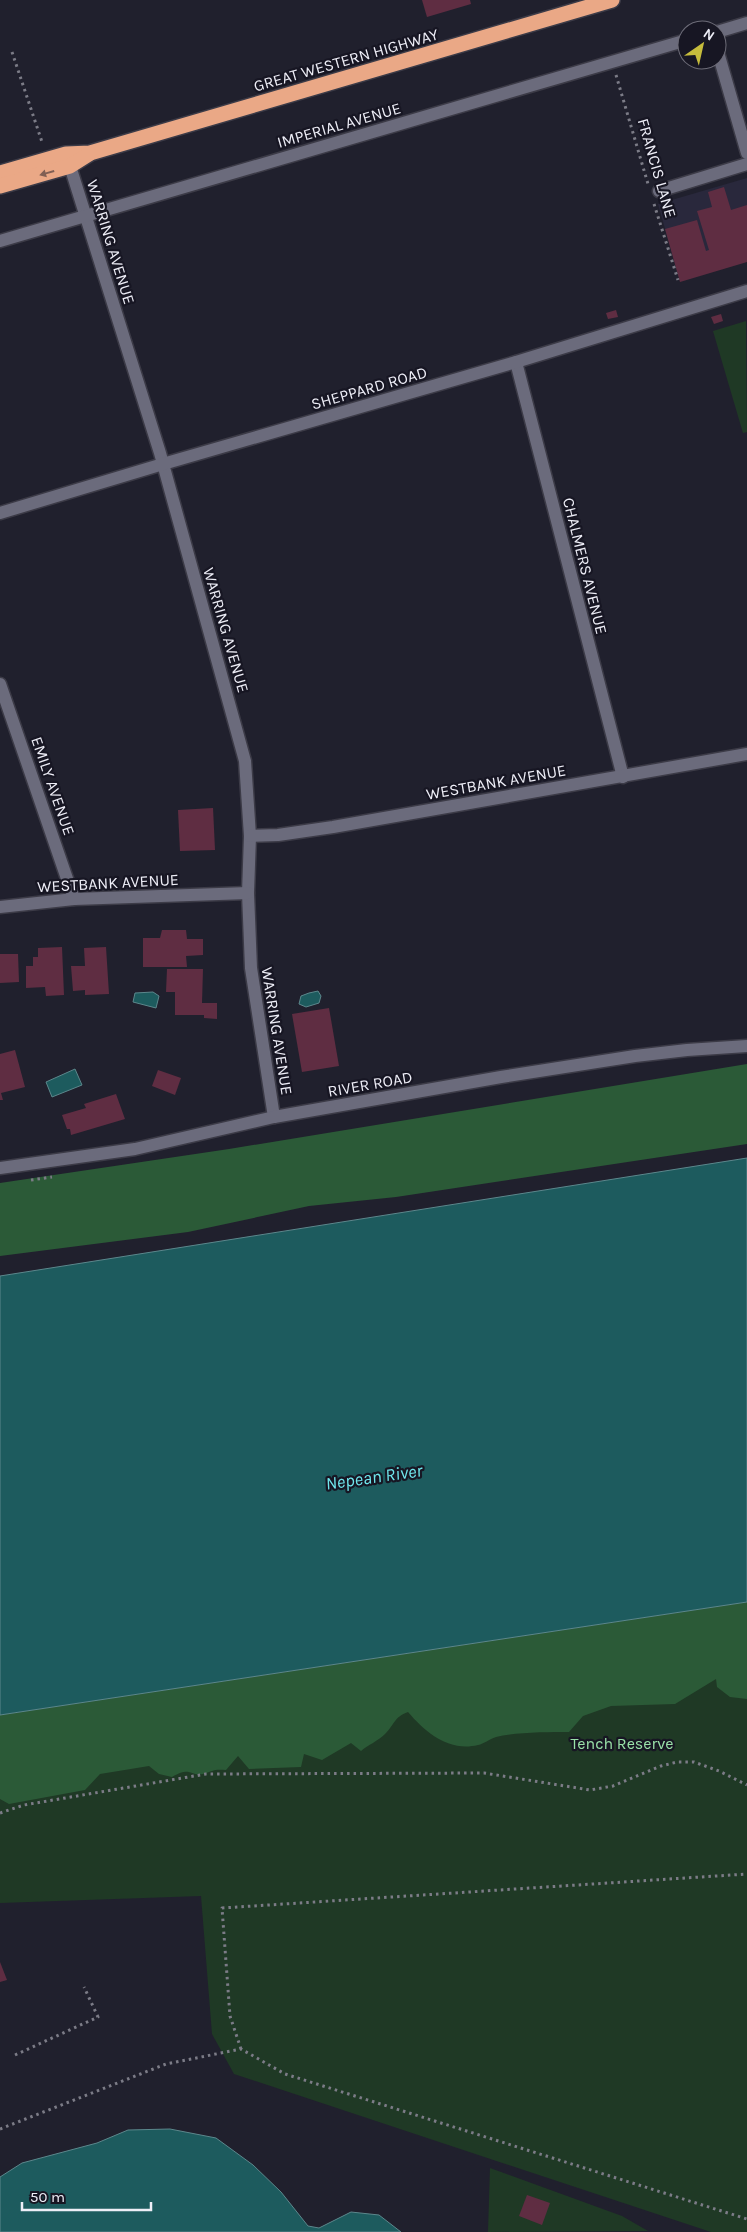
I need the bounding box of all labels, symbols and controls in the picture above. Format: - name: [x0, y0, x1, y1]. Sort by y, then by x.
- north arrow: [677, 20, 727, 70]
- street label: GREAT WESTERN HIGHWAY: [251, 24, 441, 96]
- text: N: [700, 25, 718, 44]
- street label: IMPERIAL AVENUE: [275, 98, 403, 152]
- street label: FRANCIS LANE: [634, 116, 680, 220]
- one-way arrow: [39, 169, 54, 177]
- street label: WARRING AVENUE: [83, 177, 139, 307]
- street label: SHEPPARD ROAD: [309, 362, 429, 414]
- street label: CHALMERS AVENUE: [559, 496, 611, 636]
- street label: WARRING AVENUE: [199, 565, 253, 695]
- street label: EMILY AVENUE: [27, 734, 79, 838]
- street label: WESTBANK AVENUE: [425, 760, 567, 804]
- street label: WESTBANK AVENUE: [37, 870, 179, 896]
- street label: WARRING AVENUE: [258, 966, 296, 1096]
- street label: RIVER ROAD: [326, 1067, 414, 1101]
- water label: Nepean River: [324, 1459, 425, 1495]
- park label: Tench Reserve: [570, 1734, 674, 1753]
- scale bar: [22, 2180, 151, 2212]
- text: 50 m: [30, 2188, 65, 2206]

